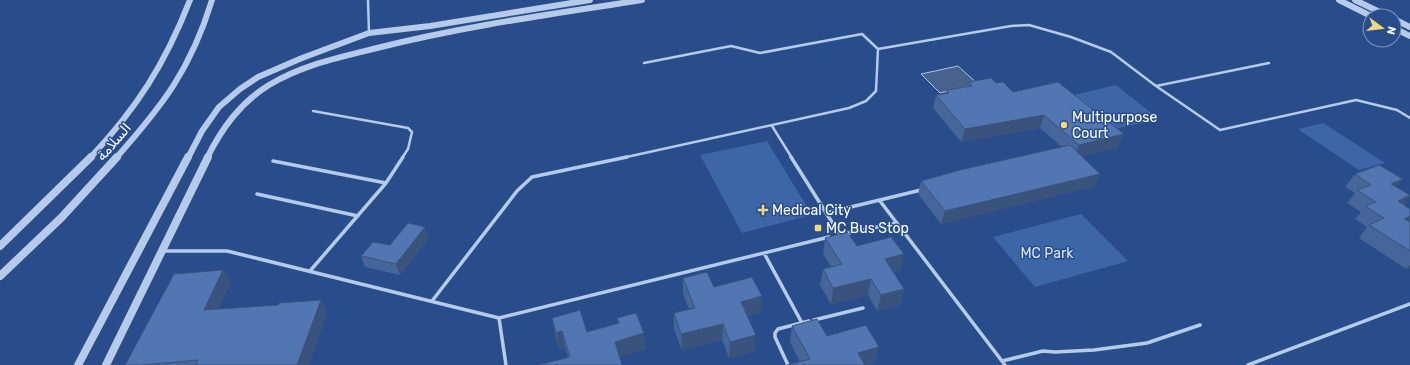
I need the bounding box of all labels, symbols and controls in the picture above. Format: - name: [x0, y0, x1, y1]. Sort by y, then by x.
- north arrow: [1362, 8, 1402, 48]
- text: N: [1384, 25, 1398, 36]
- place label: Multipurpose Court: [1072, 109, 1157, 142]
- street label: السلامة: [93, 120, 135, 164]
- marker: Multipurpose Court: [1059, 120, 1069, 130]
- place label: Medical City: [772, 202, 851, 219]
- marker: Medical City: [757, 204, 769, 216]
- place label: MC Bus Stop: [826, 220, 909, 237]
- marker: MC Bus Stop: [813, 223, 823, 233]
- park label: MC Park: [1021, 245, 1074, 262]

